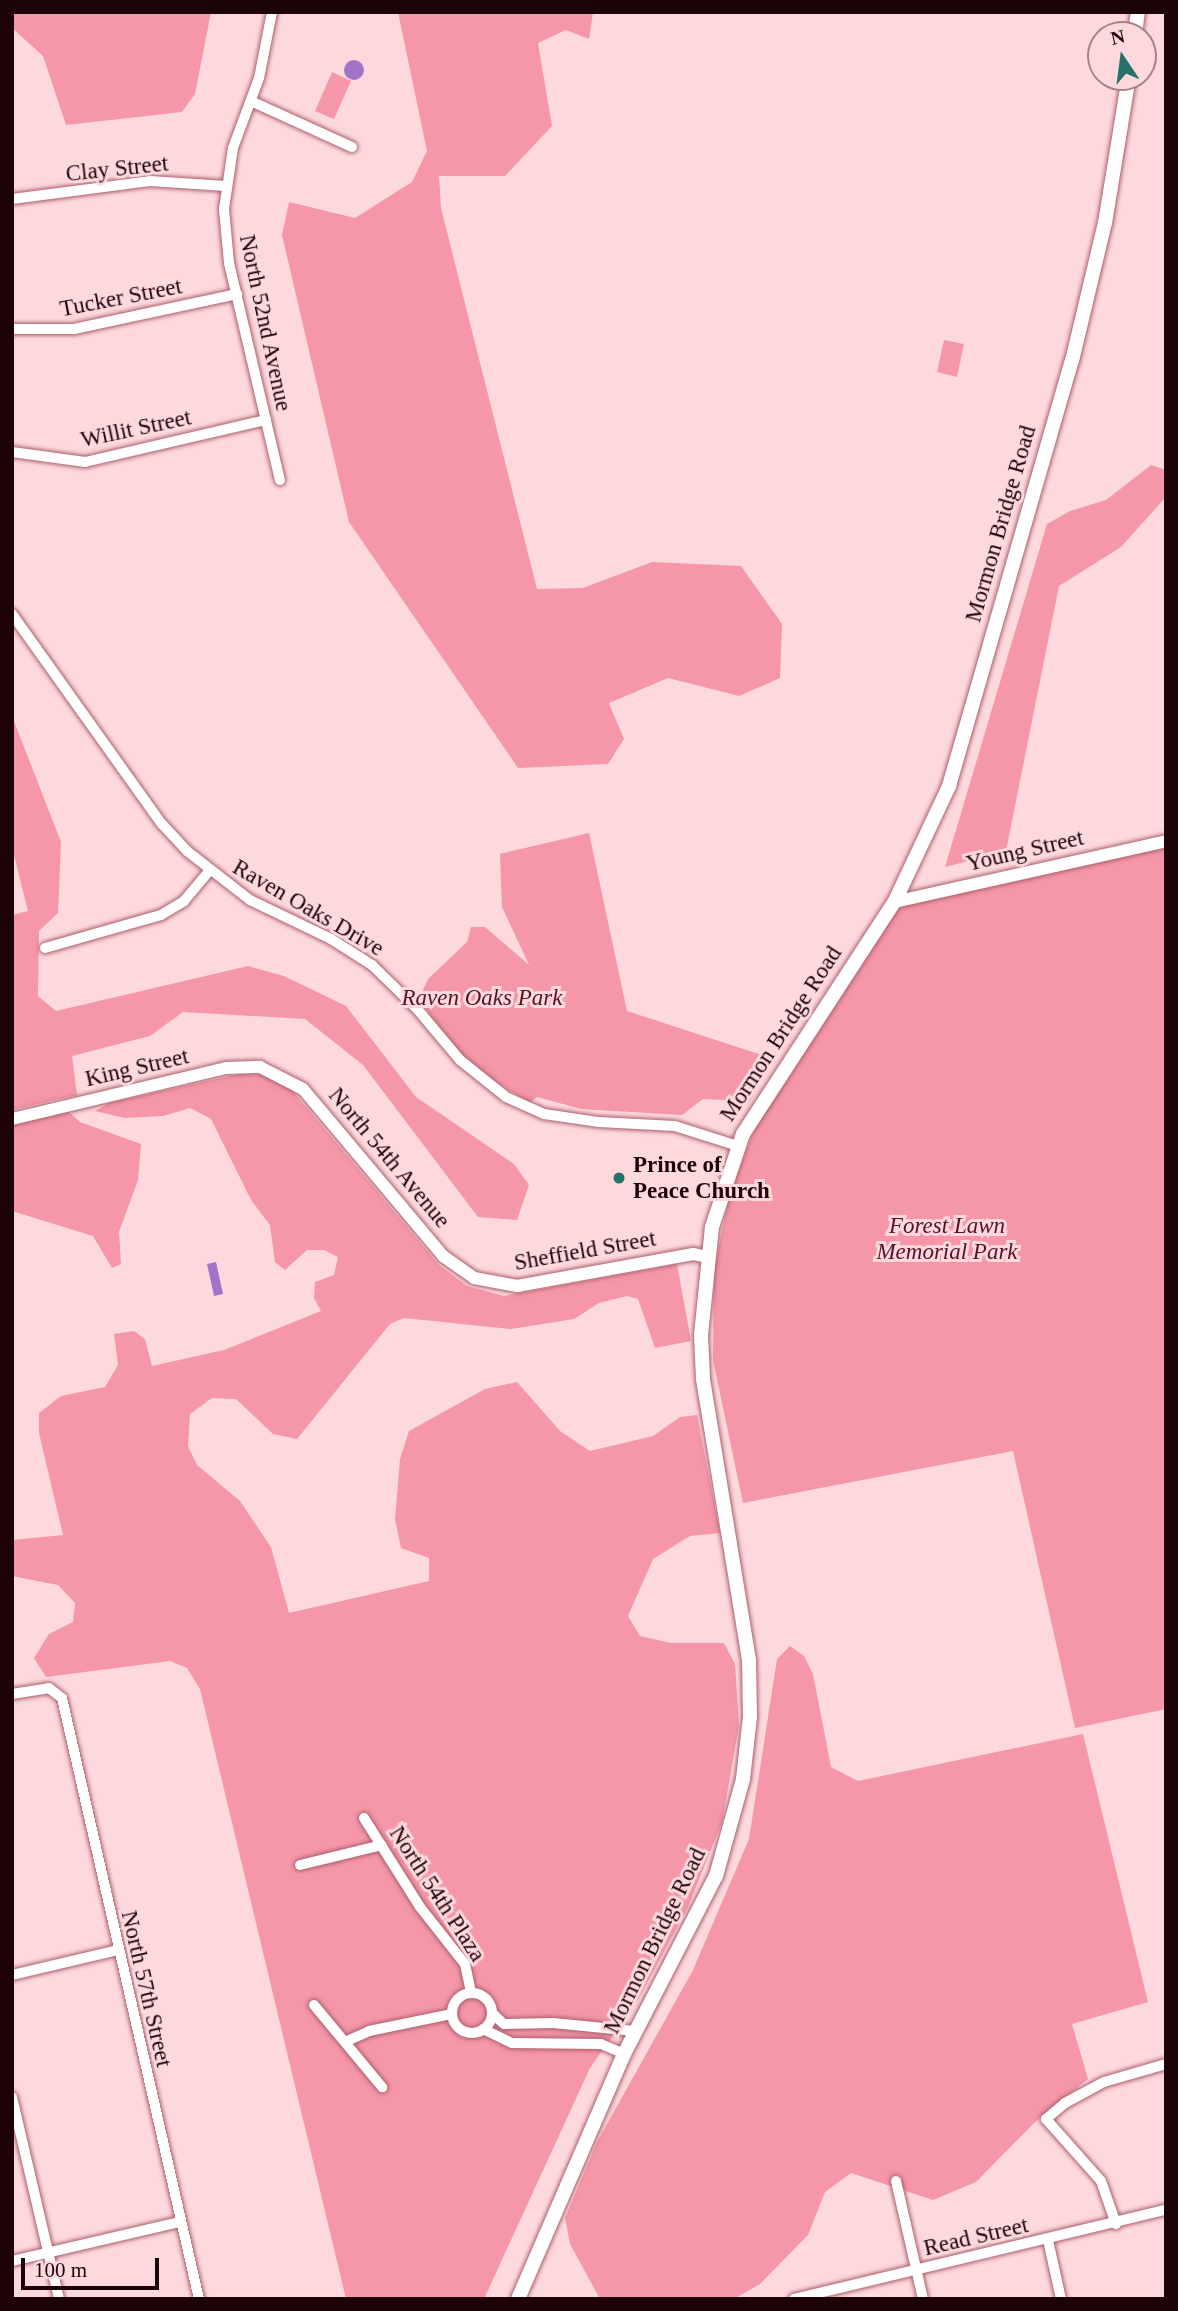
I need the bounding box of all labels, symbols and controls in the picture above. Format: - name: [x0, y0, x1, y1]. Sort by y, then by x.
- north arrow: [1087, 21, 1157, 91]
- text: N: [1109, 25, 1127, 49]
- street label: Clay Street: [64, 150, 170, 188]
- street label: North 52nd Avenue: [233, 232, 297, 414]
- street label: Tucker Street: [58, 273, 184, 323]
- street label: Willit Street: [78, 404, 194, 454]
- street label: Mormon Bridge Road: [960, 423, 1042, 625]
- street label: Young Street: [964, 824, 1086, 878]
- street label: Raven Oaks Drive: [228, 854, 388, 962]
- street label: Mormon Bridge Road: [714, 941, 848, 1127]
- park label: Raven Oaks Park: [402, 984, 562, 1012]
- street label: King Street: [83, 1043, 191, 1093]
- street label: North 54th Avenue: [322, 1082, 456, 1234]
- place label: Prince of Peace Church: [633, 1151, 770, 1205]
- marker: Prince of Peace Church: [611, 1170, 627, 1186]
- park label: Forest Lawn Memorial Park: [876, 1212, 1018, 1266]
- street label: Sheffield Street: [512, 1225, 658, 1277]
- street label: North 54th Plaza: [383, 1821, 491, 1967]
- street label: Mormon Bridge Road: [598, 1844, 712, 2038]
- street label: North 57th Street: [115, 1908, 177, 2070]
- street label: Read Street: [921, 2212, 1031, 2262]
- scale bar: [24, 2244, 163, 2288]
- text: 100 m: [34, 2258, 87, 2282]

